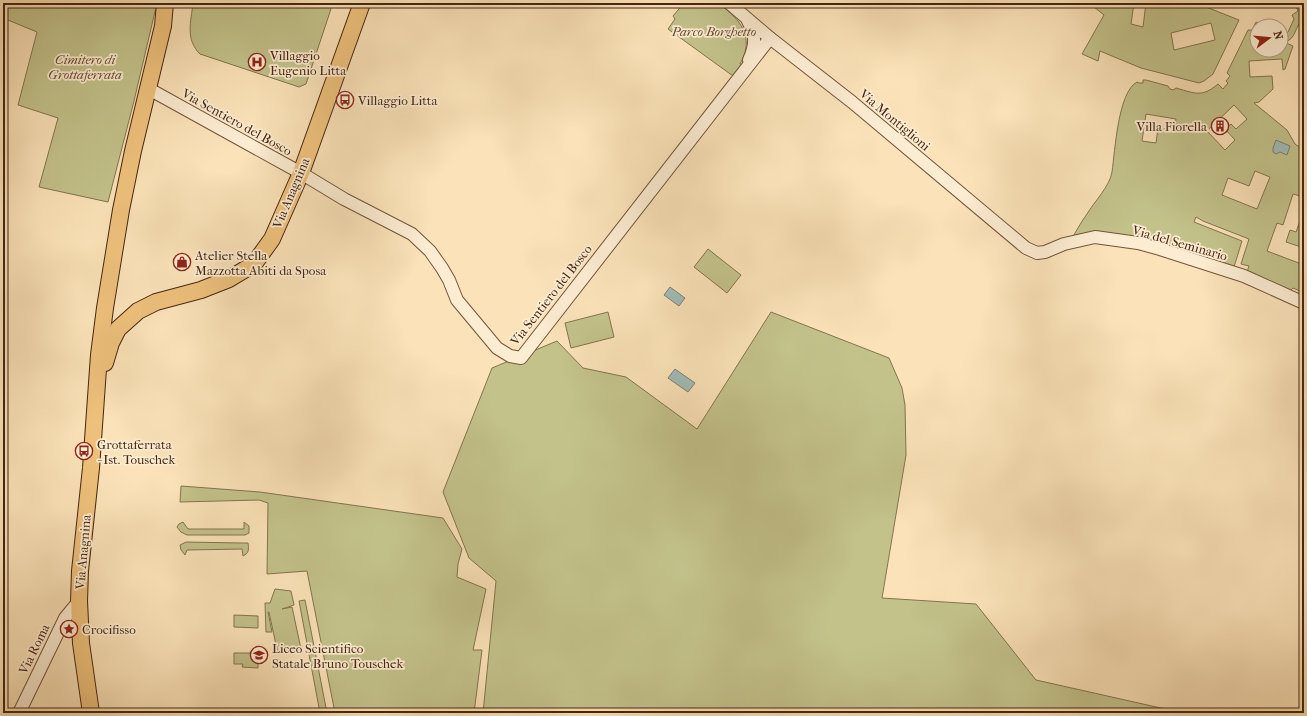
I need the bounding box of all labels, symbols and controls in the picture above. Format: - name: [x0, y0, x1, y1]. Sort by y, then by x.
- north arrow: [1249, 18, 1289, 58]
- park label: Parco Borghetto: [671, 24, 757, 39]
- text: N: [1271, 30, 1286, 42]
- place label: Villaggio Eugenio Litta: [269, 48, 347, 78]
- park label: Cimitero di Grottaferrata: [48, 52, 122, 82]
- hospital icon: Villaggio Eugenio Litta: [247, 52, 267, 72]
- street label: Via Sentiero del Bosco: [179, 85, 295, 159]
- street label: Via Montiglioni: [856, 86, 933, 154]
- bus stop icon: Villaggio Litta: [335, 90, 355, 110]
- place label: Villaggio Litta: [357, 93, 438, 108]
- building icon: Villa Fiorella: [1210, 116, 1230, 136]
- place label: Villa Fiorella: [1135, 119, 1208, 134]
- street label: Via Anagnina: [269, 155, 313, 231]
- street label: Via del Seminario: [1130, 222, 1230, 264]
- street label: Via Sentiero del Bosco: [507, 241, 595, 349]
- place label: Atelier Stella Mazzotta Abiti da Sposa: [194, 248, 327, 278]
- shop icon: Atelier Stella Mazzotta Abiti da Sposa: [172, 252, 192, 272]
- place label: Grottaferrata - Ist. Touschek: [97, 437, 175, 467]
- bus stop icon: Grottaferrata - Ist. Touschek: [74, 441, 94, 461]
- street label: Via Anagnina: [72, 513, 94, 591]
- place icon: Crocifisso: [59, 619, 79, 639]
- street label: Via Roma: [15, 621, 53, 677]
- place label: Crocifisso: [82, 622, 136, 637]
- place label: Liceo Scientifico Statale Bruno Touschek: [272, 641, 403, 671]
- school or university icon: Liceo Scientifico Statale Bruno Touschek: [249, 645, 269, 665]

